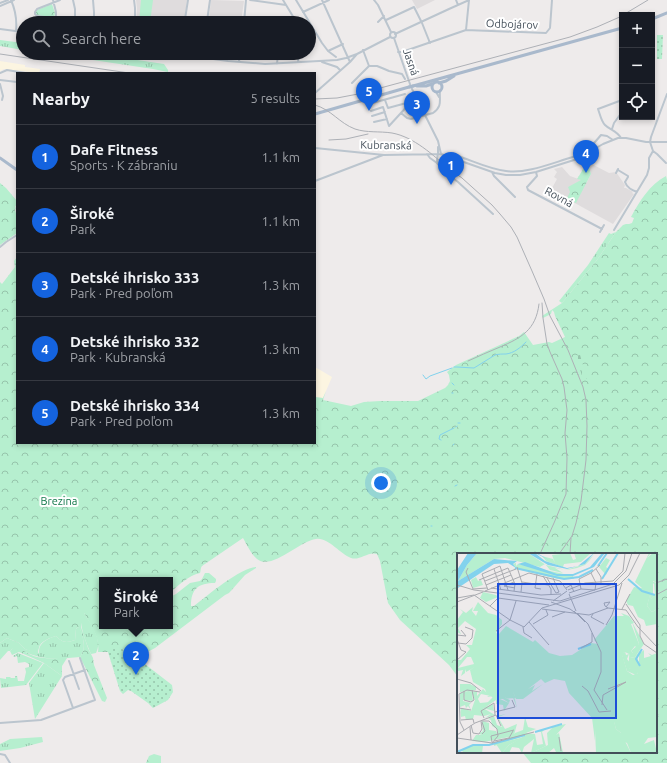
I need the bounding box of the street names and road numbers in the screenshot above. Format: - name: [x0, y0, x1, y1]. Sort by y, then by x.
- street label: Odbojárov: [486, 17, 539, 31]
- street label: Jasná: [401, 47, 421, 77]
- street label: Kubranská: [360, 139, 412, 151]
- street label: Rovná: [543, 185, 575, 209]

